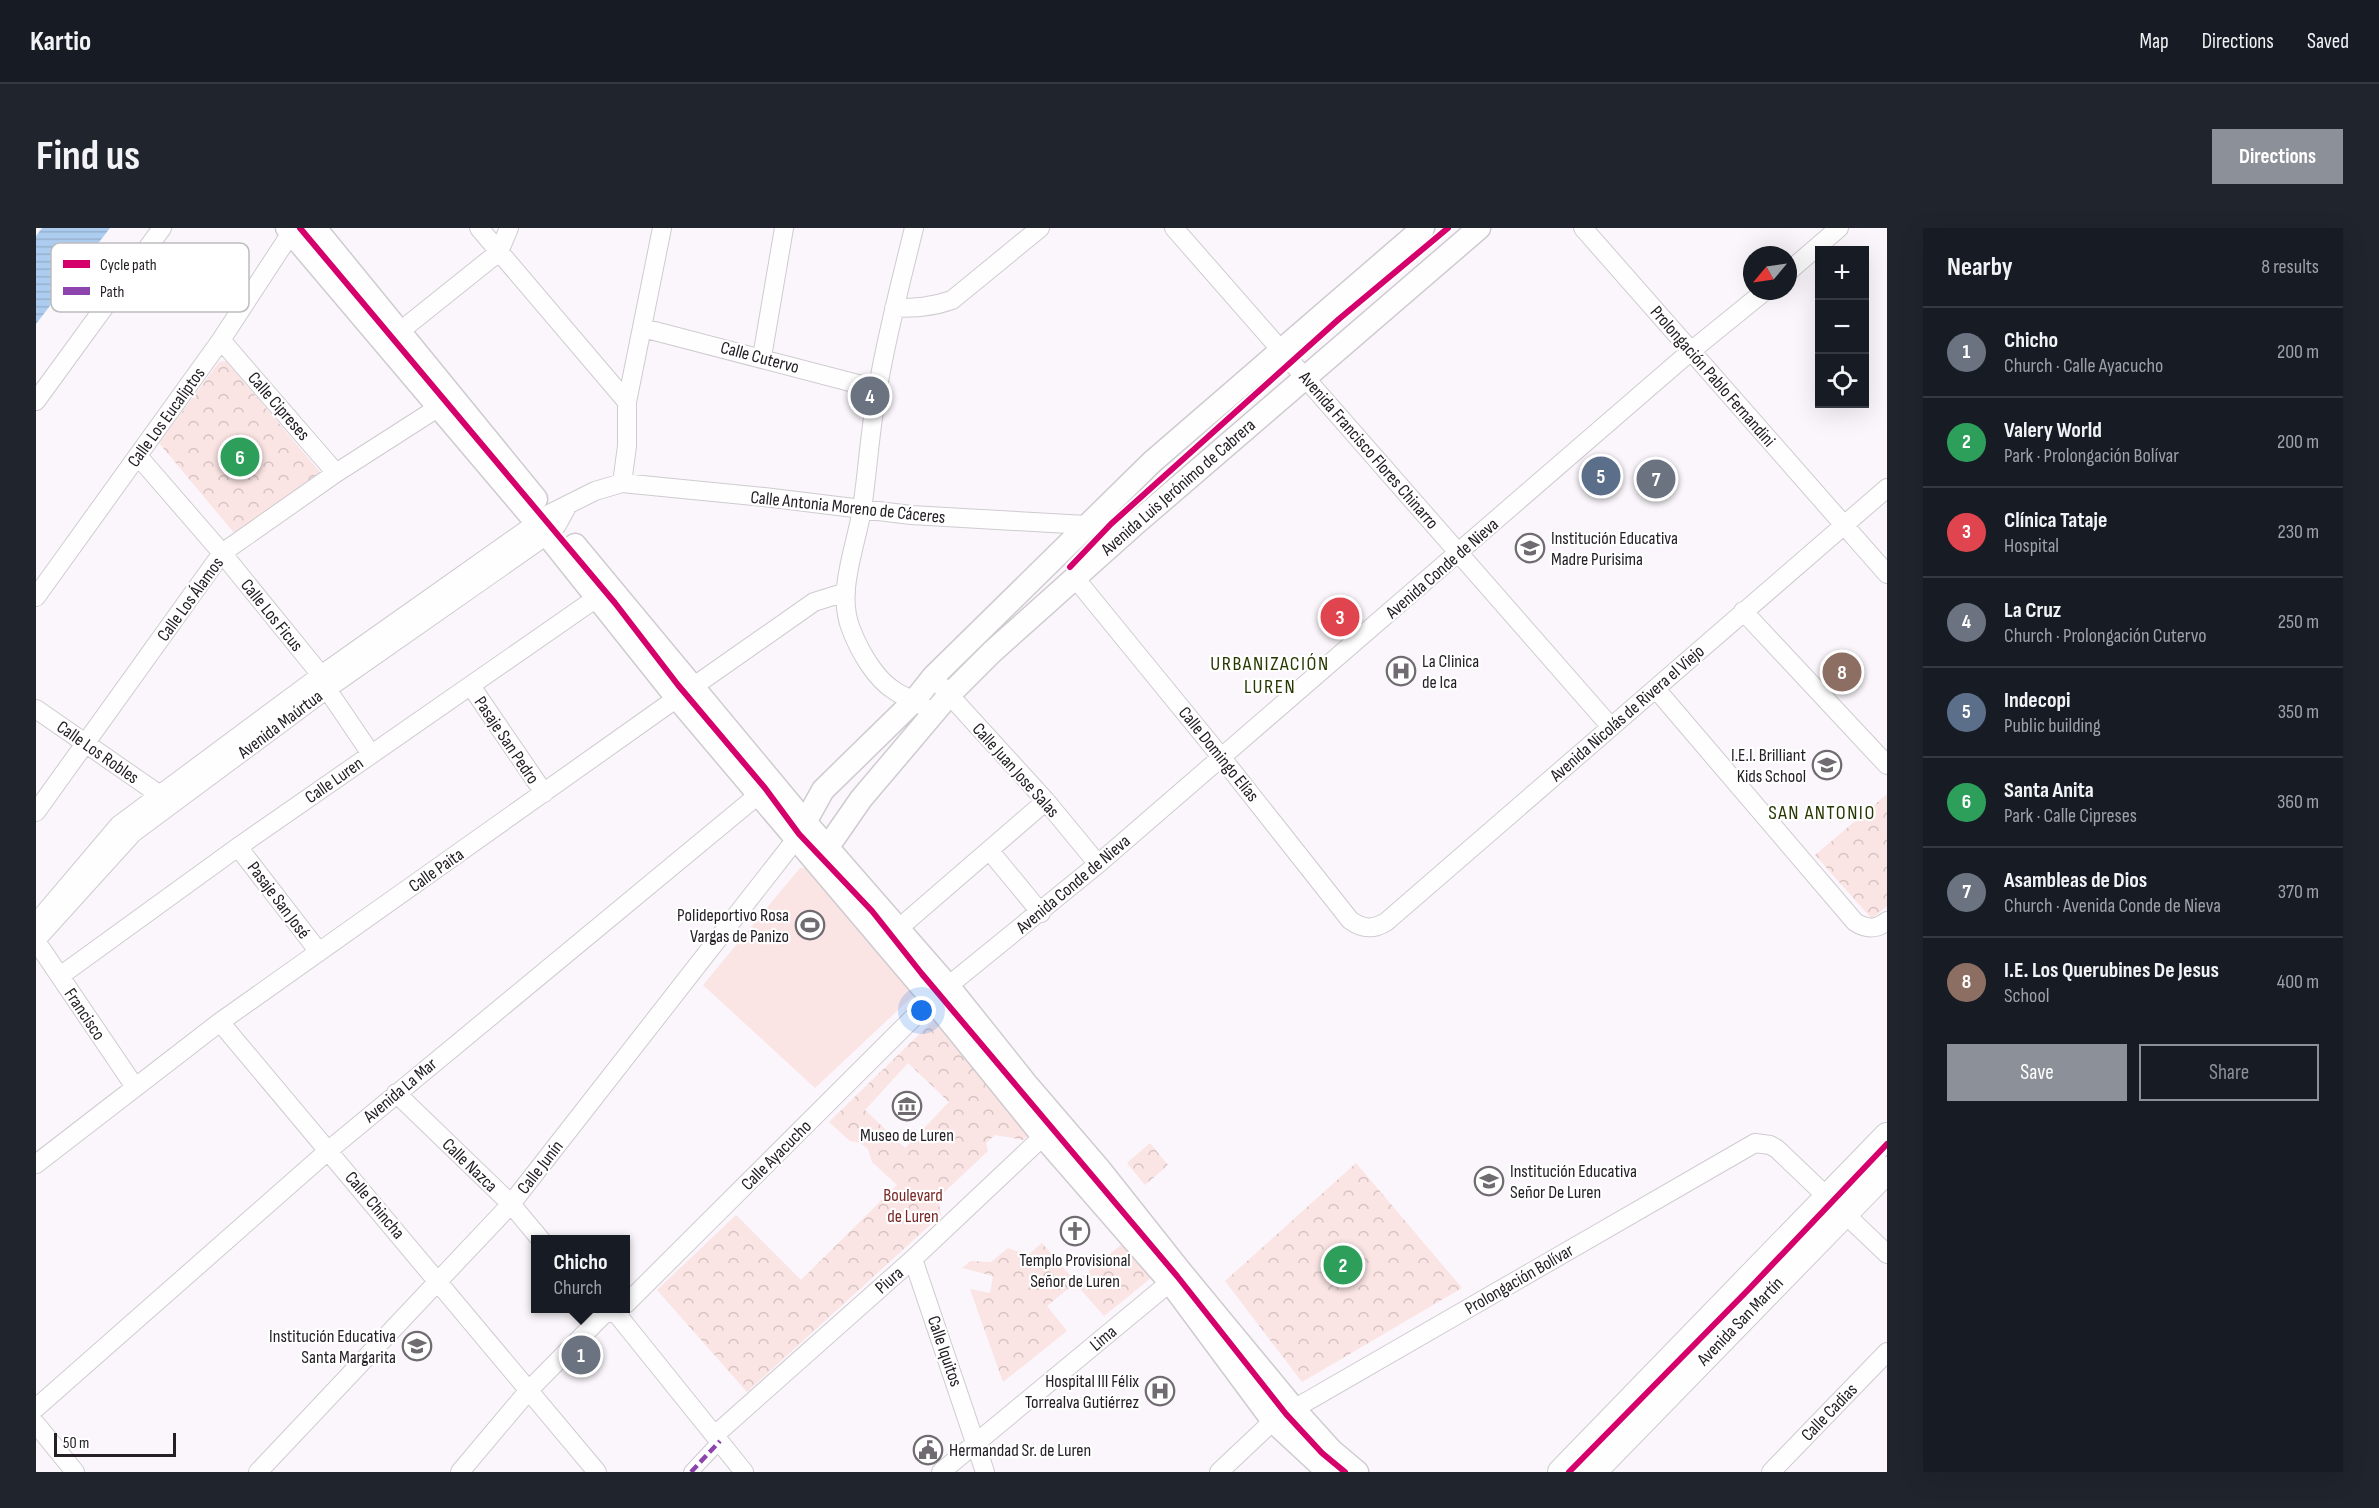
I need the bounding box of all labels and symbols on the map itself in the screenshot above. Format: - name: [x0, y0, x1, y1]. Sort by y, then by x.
- legend: [51, 243, 249, 312]
- north arrow: [1743, 246, 1797, 300]
- text: Cycle path: [100, 256, 157, 275]
- text: Path: [100, 283, 124, 302]
- street label: Prolongación Pablo Fernandini: [1646, 302, 1779, 451]
- street label: Calle Cutervo: [718, 337, 801, 378]
- street label: Calle Los Eucaliptos: [123, 363, 210, 471]
- street label: Avenida Francisco Flores Chinarro: [1294, 367, 1443, 533]
- street label: Calle Cipreses: [243, 368, 314, 445]
- pin: 4: [850, 374, 890, 418]
- street label: Avenida Luis Jerónimo de Cabrera: [1096, 415, 1260, 561]
- pin: 6: [220, 434, 260, 480]
- pin: 5: [1582, 454, 1620, 498]
- pin: 7: [1636, 456, 1676, 502]
- street label: Calle Antonia Moreno de Cáceres: [749, 487, 946, 528]
- street label: Avenida Conde de Nieva: [1381, 514, 1503, 624]
- place label: Institución Educativa Madre Purisima: [1551, 528, 1678, 570]
- school or university icon: Institución Educativa Madre Purisima: [1514, 532, 1546, 564]
- street label: Calle Los Álamos: [153, 553, 228, 646]
- street label: Calle Los Ficus: [236, 575, 307, 656]
- pin: 3: [1320, 594, 1360, 640]
- street label: Avenida Nicolás de Rivera el Viejo: [1545, 641, 1709, 787]
- pin: 8: [1822, 650, 1862, 694]
- place label: La Clinica de Ica: [1422, 651, 1479, 693]
- district label: URBANIZACIÓN LUREN: [1210, 652, 1330, 699]
- hospital icon: La Clinica de Ica: [1385, 655, 1417, 687]
- street label: Avenida Maúrtua: [233, 686, 327, 764]
- street label: Pasaje San Pedro: [470, 693, 543, 788]
- street label: Calle Domingo Elías: [1174, 703, 1263, 806]
- street label: Calle Los Robles: [53, 716, 143, 788]
- street label: Calle Juan Jose Salas: [968, 719, 1064, 822]
- place label: I.E.I. Brilliant Kids School: [1731, 745, 1807, 787]
- school or university icon: I.E.I. Brilliant Kids School: [1811, 749, 1843, 781]
- street label: Calle Luren: [301, 753, 367, 808]
- district label: SAN ANTONIO: [1768, 801, 1876, 825]
- street label: Avenida Conde de Nieva: [1011, 831, 1135, 939]
- street label: Calle Paita: [405, 844, 468, 897]
- street label: Pasaje San José: [243, 858, 314, 943]
- place label: Polideportivo Rosa Vargas de Panizo: [677, 905, 789, 947]
- sports icon: Polideportivo Rosa Vargas de Panizo: [794, 909, 826, 941]
- street label: Francisco: [60, 984, 109, 1044]
- your location: [907, 996, 936, 1025]
- street label: Avenida La Mar: [359, 1054, 441, 1128]
- museum icon: Museo de Luren: [891, 1090, 923, 1122]
- street label: Calle Ayacucho: [737, 1116, 816, 1195]
- place label: Museo de Luren: [860, 1125, 954, 1146]
- street label: Calle Nazca: [438, 1134, 502, 1197]
- street label: Calle Junín: [513, 1136, 568, 1198]
- place label: Institución Educativa Señor De Luren: [1510, 1161, 1637, 1203]
- school or university icon: Institución Educativa Señor De Luren: [1473, 1165, 1505, 1197]
- street label: Calle Chincha: [340, 1167, 409, 1243]
- park label: Boulevard de Luren: [883, 1185, 943, 1227]
- church icon: Templo Provisional Señor de Luren: [1059, 1215, 1091, 1247]
- street label: Prolongación Bolívar: [1461, 1240, 1577, 1319]
- pin: 2: [1324, 1242, 1362, 1288]
- place label: Templo Provisional Señor de Luren: [1019, 1250, 1131, 1292]
- street label: Piura: [871, 1262, 908, 1298]
- street label: Avenida San Martín: [1692, 1273, 1788, 1371]
- street label: Calle Iquitos: [923, 1313, 966, 1389]
- street label: Lima: [1086, 1321, 1121, 1356]
- place label: Institución Educativa Santa Margarita: [269, 1326, 396, 1368]
- school or university icon: Institución Educativa Santa Margarita: [401, 1330, 433, 1362]
- pin: 1: [562, 1332, 600, 1378]
- place label: Hospital III Félix Torrealva Gutiérrez: [1025, 1371, 1140, 1413]
- hospital icon: Hospital III Félix Torrealva Gutiérrez: [1144, 1375, 1176, 1407]
- street label: Calle Cadias: [1797, 1379, 1862, 1445]
- scale bar: [54, 1430, 176, 1458]
- public building icon: Hermandad Sr. de Luren: [912, 1434, 944, 1466]
- place label: Hermandad Sr. de Luren: [949, 1440, 1091, 1461]

